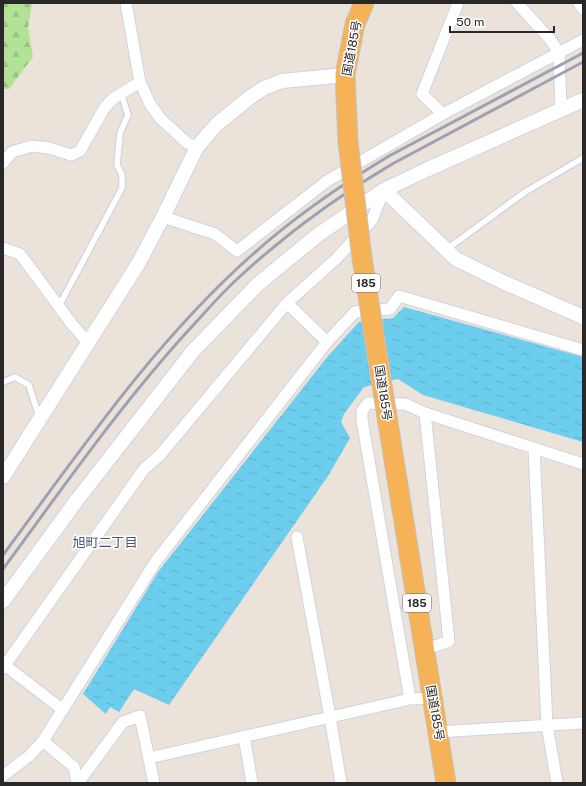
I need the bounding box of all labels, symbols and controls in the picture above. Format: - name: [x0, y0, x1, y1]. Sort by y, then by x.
- scale bar: [450, 8, 554, 34]
- text: 50 m: [456, 15, 484, 29]
- street label: 国道185号: [340, 19, 364, 77]
- road number: 185: [352, 274, 380, 292]
- street label: 国道185号: [372, 364, 394, 422]
- district label: 旭町二丁目: [72, 535, 138, 550]
- road number: 185: [403, 594, 431, 612]
- street label: 国道185号: [423, 684, 447, 742]

